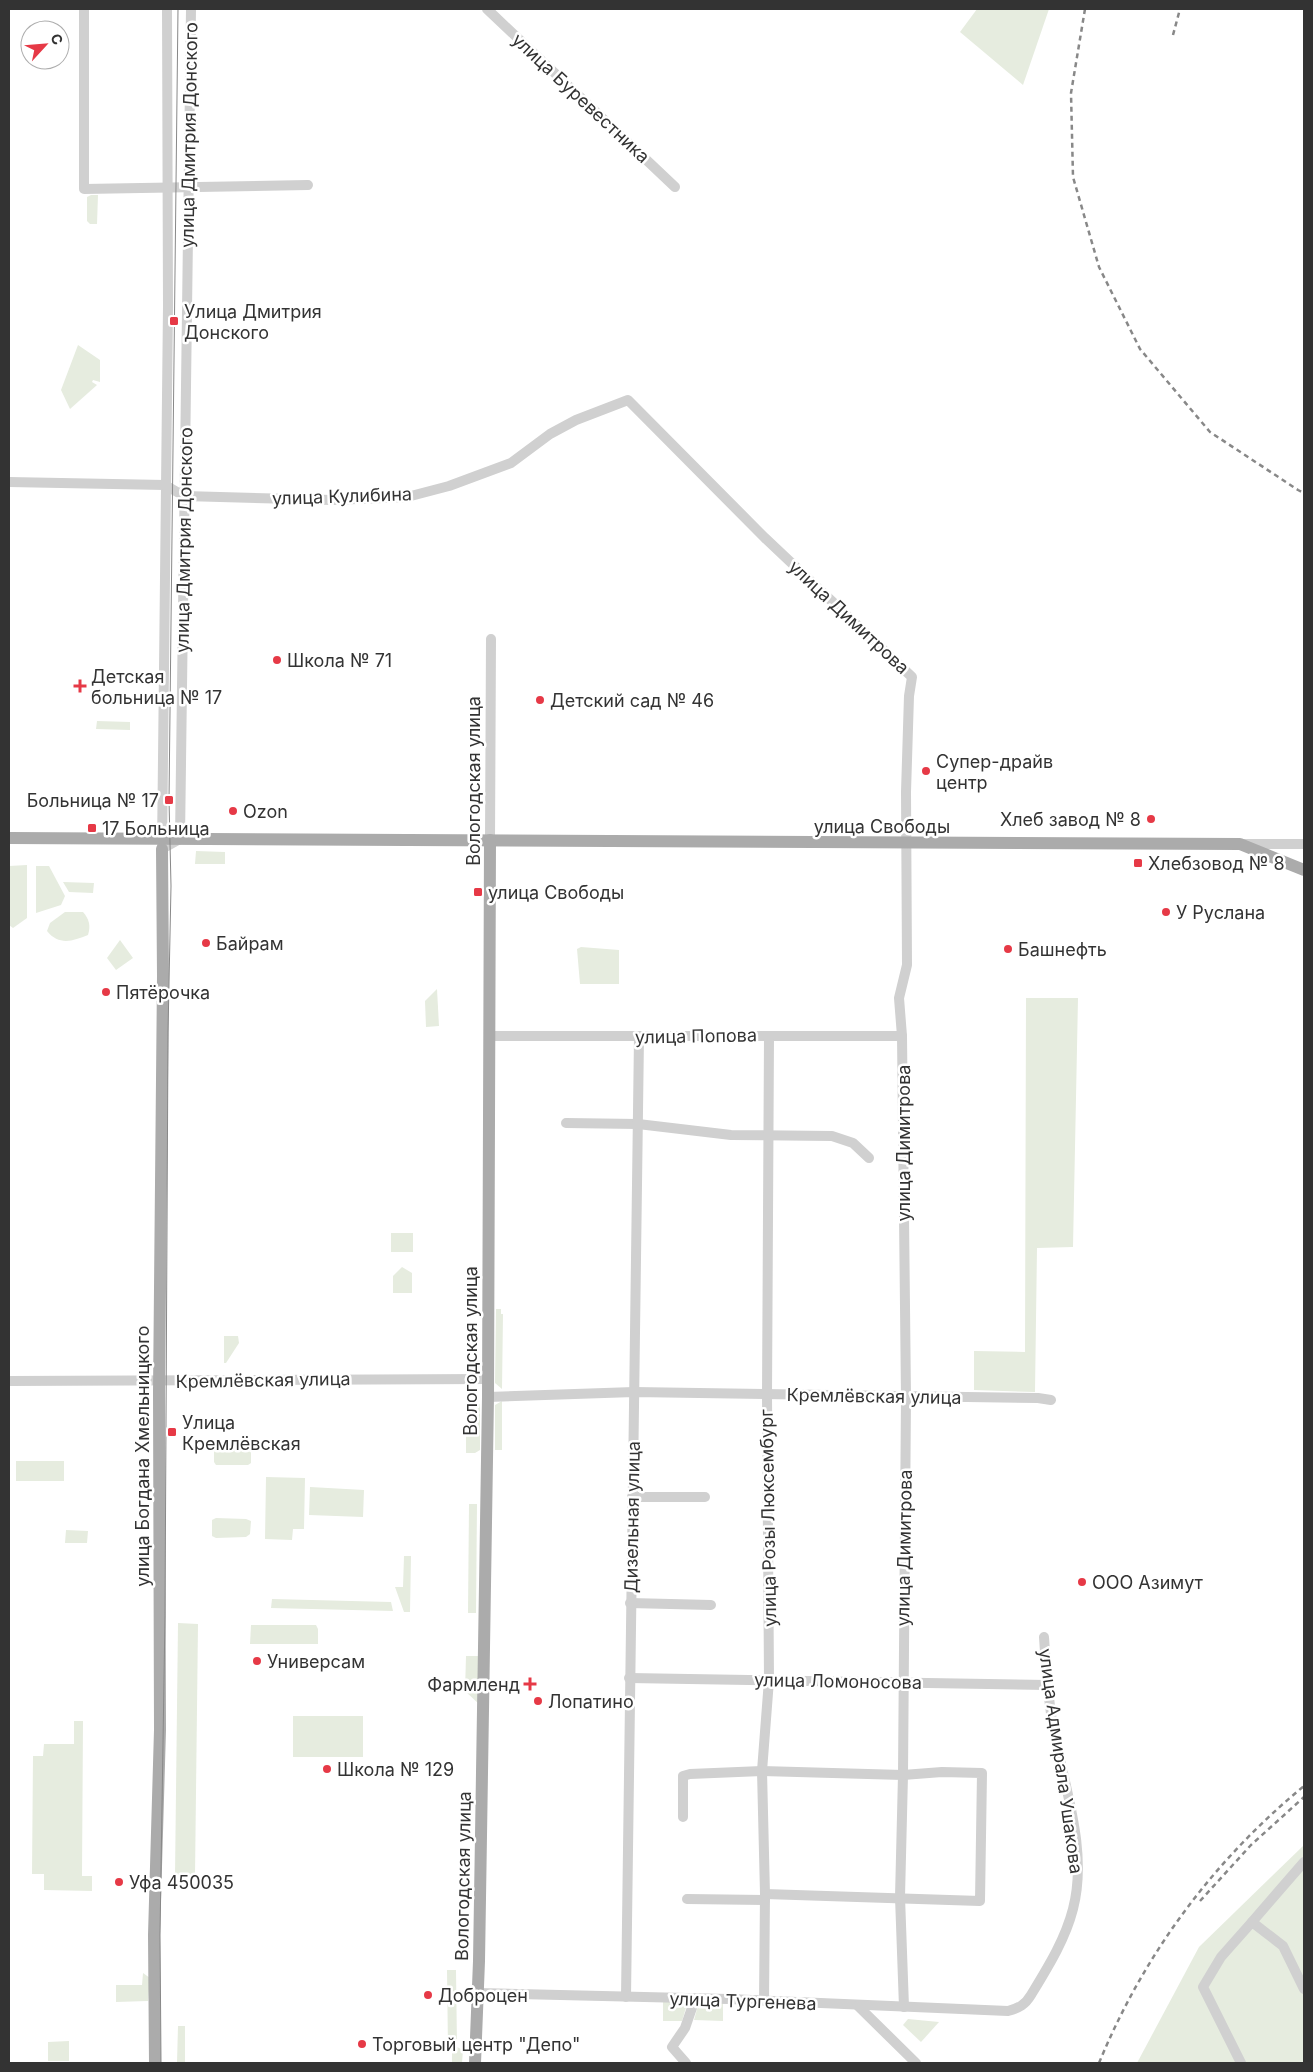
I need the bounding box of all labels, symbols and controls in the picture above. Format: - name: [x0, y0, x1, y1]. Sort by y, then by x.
- north arrow: [20, 20, 70, 70]
- street label: улица Дмитрия Донского: [177, 22, 201, 248]
- street label: улица Буревестника: [508, 29, 654, 167]
- text: С: [47, 31, 67, 47]
- place label: Улица Дмитрия Донского: [184, 301, 322, 343]
- marker: Улица Дмитрия Донского: [168, 315, 180, 327]
- street label: улица Дмитрия Донского: [172, 427, 196, 653]
- street label: улица Кулибина: [272, 483, 412, 509]
- street label: улица Димитрова: [784, 556, 914, 678]
- place label: Школа № 71: [287, 650, 392, 671]
- marker: Школа № 71: [271, 654, 283, 666]
- place label: Детская больница № 17: [91, 666, 222, 708]
- marker: Детская больница № 17: [73, 679, 87, 693]
- place label: Детский сад № 46: [550, 690, 714, 711]
- marker: Детский сад № 46: [534, 694, 546, 706]
- street label: Вологодская улица: [463, 696, 484, 866]
- place label: Супер-драйв центр: [936, 751, 1053, 793]
- marker: Супер-драйв центр: [920, 765, 932, 777]
- place label: Больница № 17: [27, 790, 159, 811]
- marker: Больница № 17: [163, 794, 175, 806]
- place label: Ozon: [243, 801, 288, 822]
- marker: Ozon: [227, 805, 239, 817]
- place label: Хлеб завод № 8: [1000, 809, 1141, 830]
- marker: Хлеб завод № 8: [1145, 813, 1157, 825]
- street label: улица Свободы: [814, 816, 950, 837]
- place label: 17 Больница: [102, 818, 210, 839]
- marker: 17 Больница: [86, 822, 98, 834]
- place label: Хлебзовод № 8: [1148, 853, 1285, 874]
- marker: Хлебзовод № 8: [1132, 857, 1144, 869]
- place label: улица Свободы: [488, 882, 624, 903]
- marker: улица Свободы: [472, 886, 484, 898]
- place label: У Руслана: [1176, 902, 1265, 923]
- marker: У Руслана: [1160, 906, 1172, 918]
- place label: Байрам: [216, 933, 284, 954]
- marker: Байрам: [200, 937, 212, 949]
- place label: Башнефть: [1018, 939, 1107, 960]
- marker: Башнефть: [1002, 943, 1014, 955]
- place label: Пятёрочка: [116, 982, 210, 1003]
- marker: Пятёрочка: [100, 986, 112, 998]
- street label: улица Попова: [635, 1024, 757, 1048]
- street label: улица Димитрова: [893, 1065, 914, 1221]
- street label: Вологодская улица: [460, 1266, 481, 1436]
- street label: улица Богдана Хмельницкого: [132, 1325, 153, 1587]
- street label: Кремлёвская улица: [175, 1368, 351, 1392]
- street label: Кремлёвская улица: [786, 1384, 962, 1408]
- street label: улица Розы Люксембург: [756, 1409, 780, 1627]
- place label: Улица Кремлёвская: [182, 1412, 301, 1454]
- marker: Улица Кремлёвская: [166, 1426, 178, 1438]
- street label: Дизельная улица: [620, 1441, 644, 1593]
- street label: улица Димитрова: [892, 1469, 916, 1627]
- place label: ООО Азимут: [1092, 1572, 1204, 1593]
- marker: ООО Азимут: [1076, 1576, 1088, 1588]
- street label: улица Адмирала Ушакова: [1035, 1647, 1087, 1875]
- place label: Универсам: [267, 1651, 365, 1672]
- marker: Универсам: [251, 1655, 263, 1667]
- street label: улица Ломоносова: [754, 1669, 922, 1693]
- place label: Фармленд: [427, 1674, 520, 1695]
- marker: Фармленд: [524, 1678, 536, 1690]
- place label: Лопатино: [548, 1691, 634, 1712]
- marker: Лопатино: [532, 1695, 544, 1707]
- place label: Школа № 129: [337, 1759, 454, 1780]
- marker: Школа № 129: [321, 1763, 333, 1775]
- street label: Вологодская улица: [451, 1791, 475, 1961]
- place label: Уфа 450035: [129, 1872, 234, 1893]
- marker: Уфа 450035: [113, 1876, 125, 1888]
- place label: Доброцен: [438, 1985, 528, 2006]
- street label: улица Тургенева: [669, 1988, 817, 2014]
- marker: Доброцен: [422, 1989, 434, 2001]
- place label: Торговый центр "Депо": [372, 2034, 580, 2055]
- marker: Торговый центр "Депо": [356, 2038, 368, 2050]

